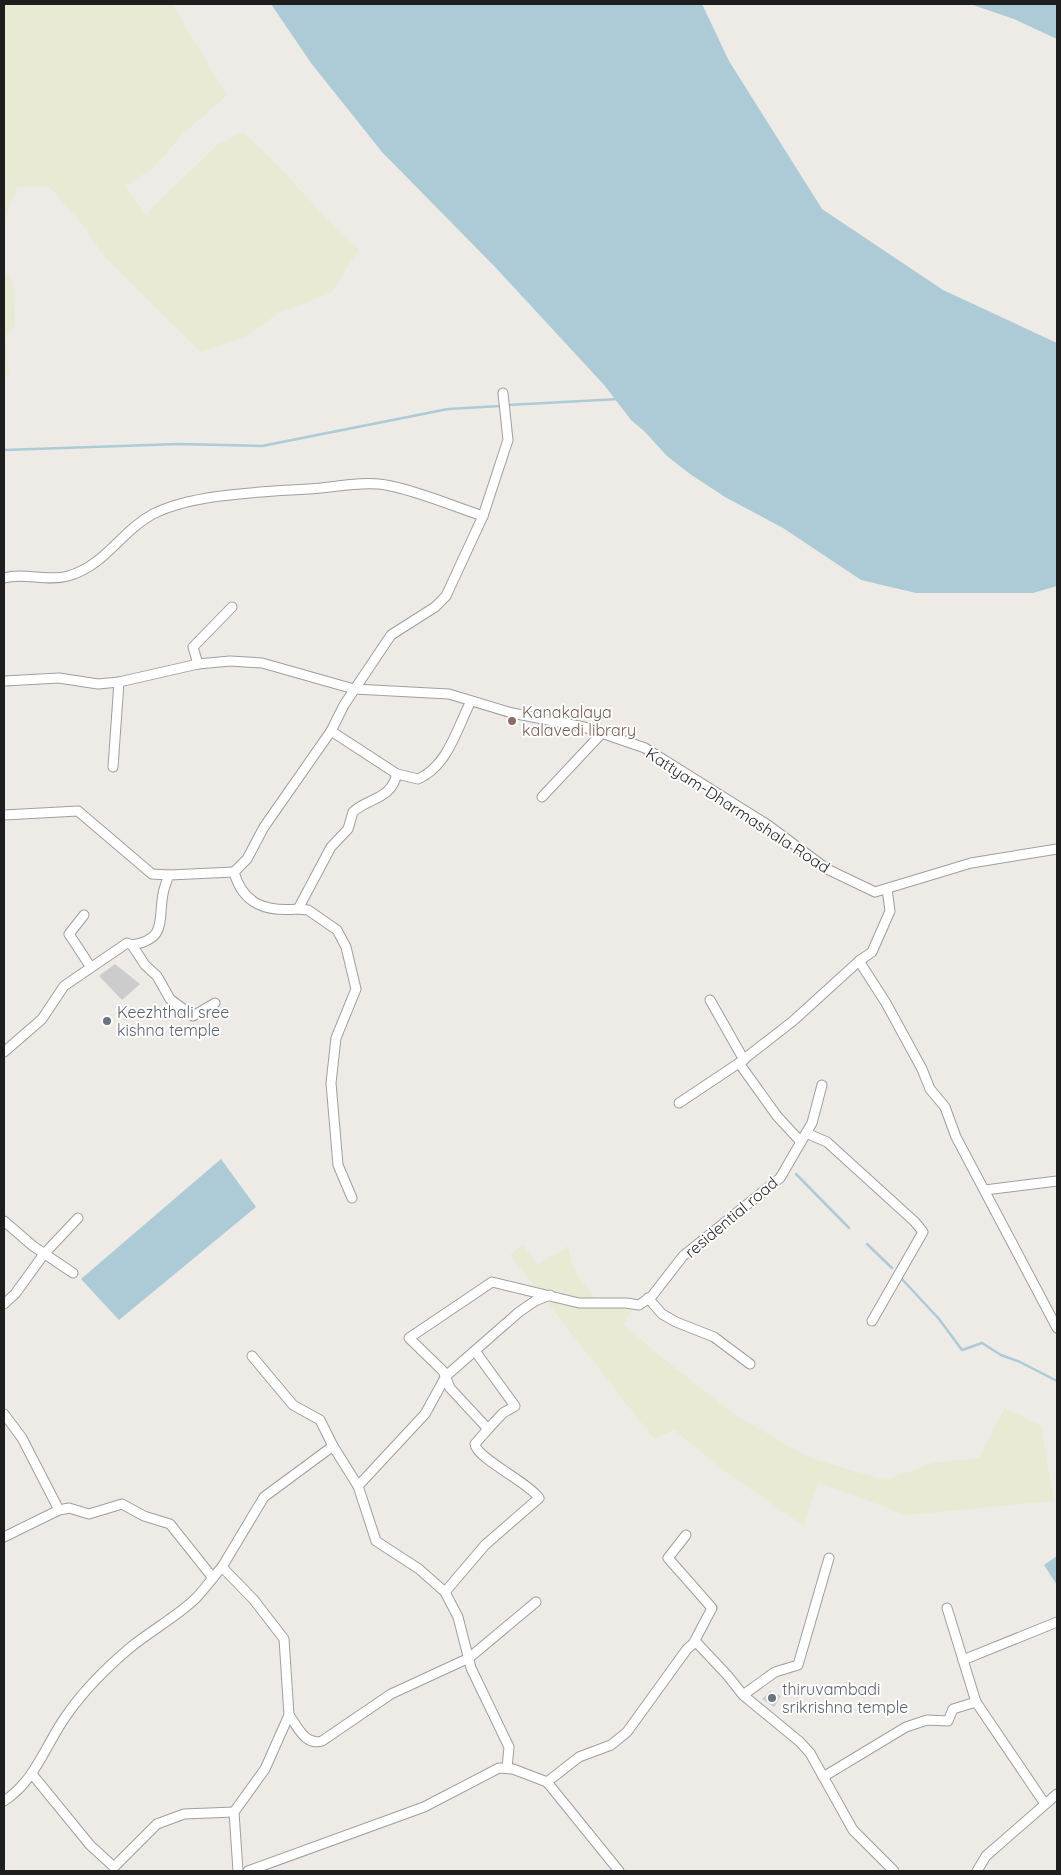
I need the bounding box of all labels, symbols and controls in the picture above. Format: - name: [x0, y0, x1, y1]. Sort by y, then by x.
- place label: Kanakalaya kalavedi library: [522, 702, 636, 740]
- marker: Kanakalaya kalavedi library: [506, 715, 518, 727]
- street label: Kattyam-Dharmashala Road: [642, 743, 834, 877]
- place label: Keezhthali sree kishna temple: [117, 1002, 229, 1040]
- marker: Keezhthali sree kishna temple: [101, 1015, 113, 1027]
- street label: residential road: [680, 1172, 782, 1262]
- place label: thiruvambadi srikrishna temple: [782, 1679, 908, 1717]
- marker: thiruvambadi srikrishna temple: [766, 1692, 778, 1704]

